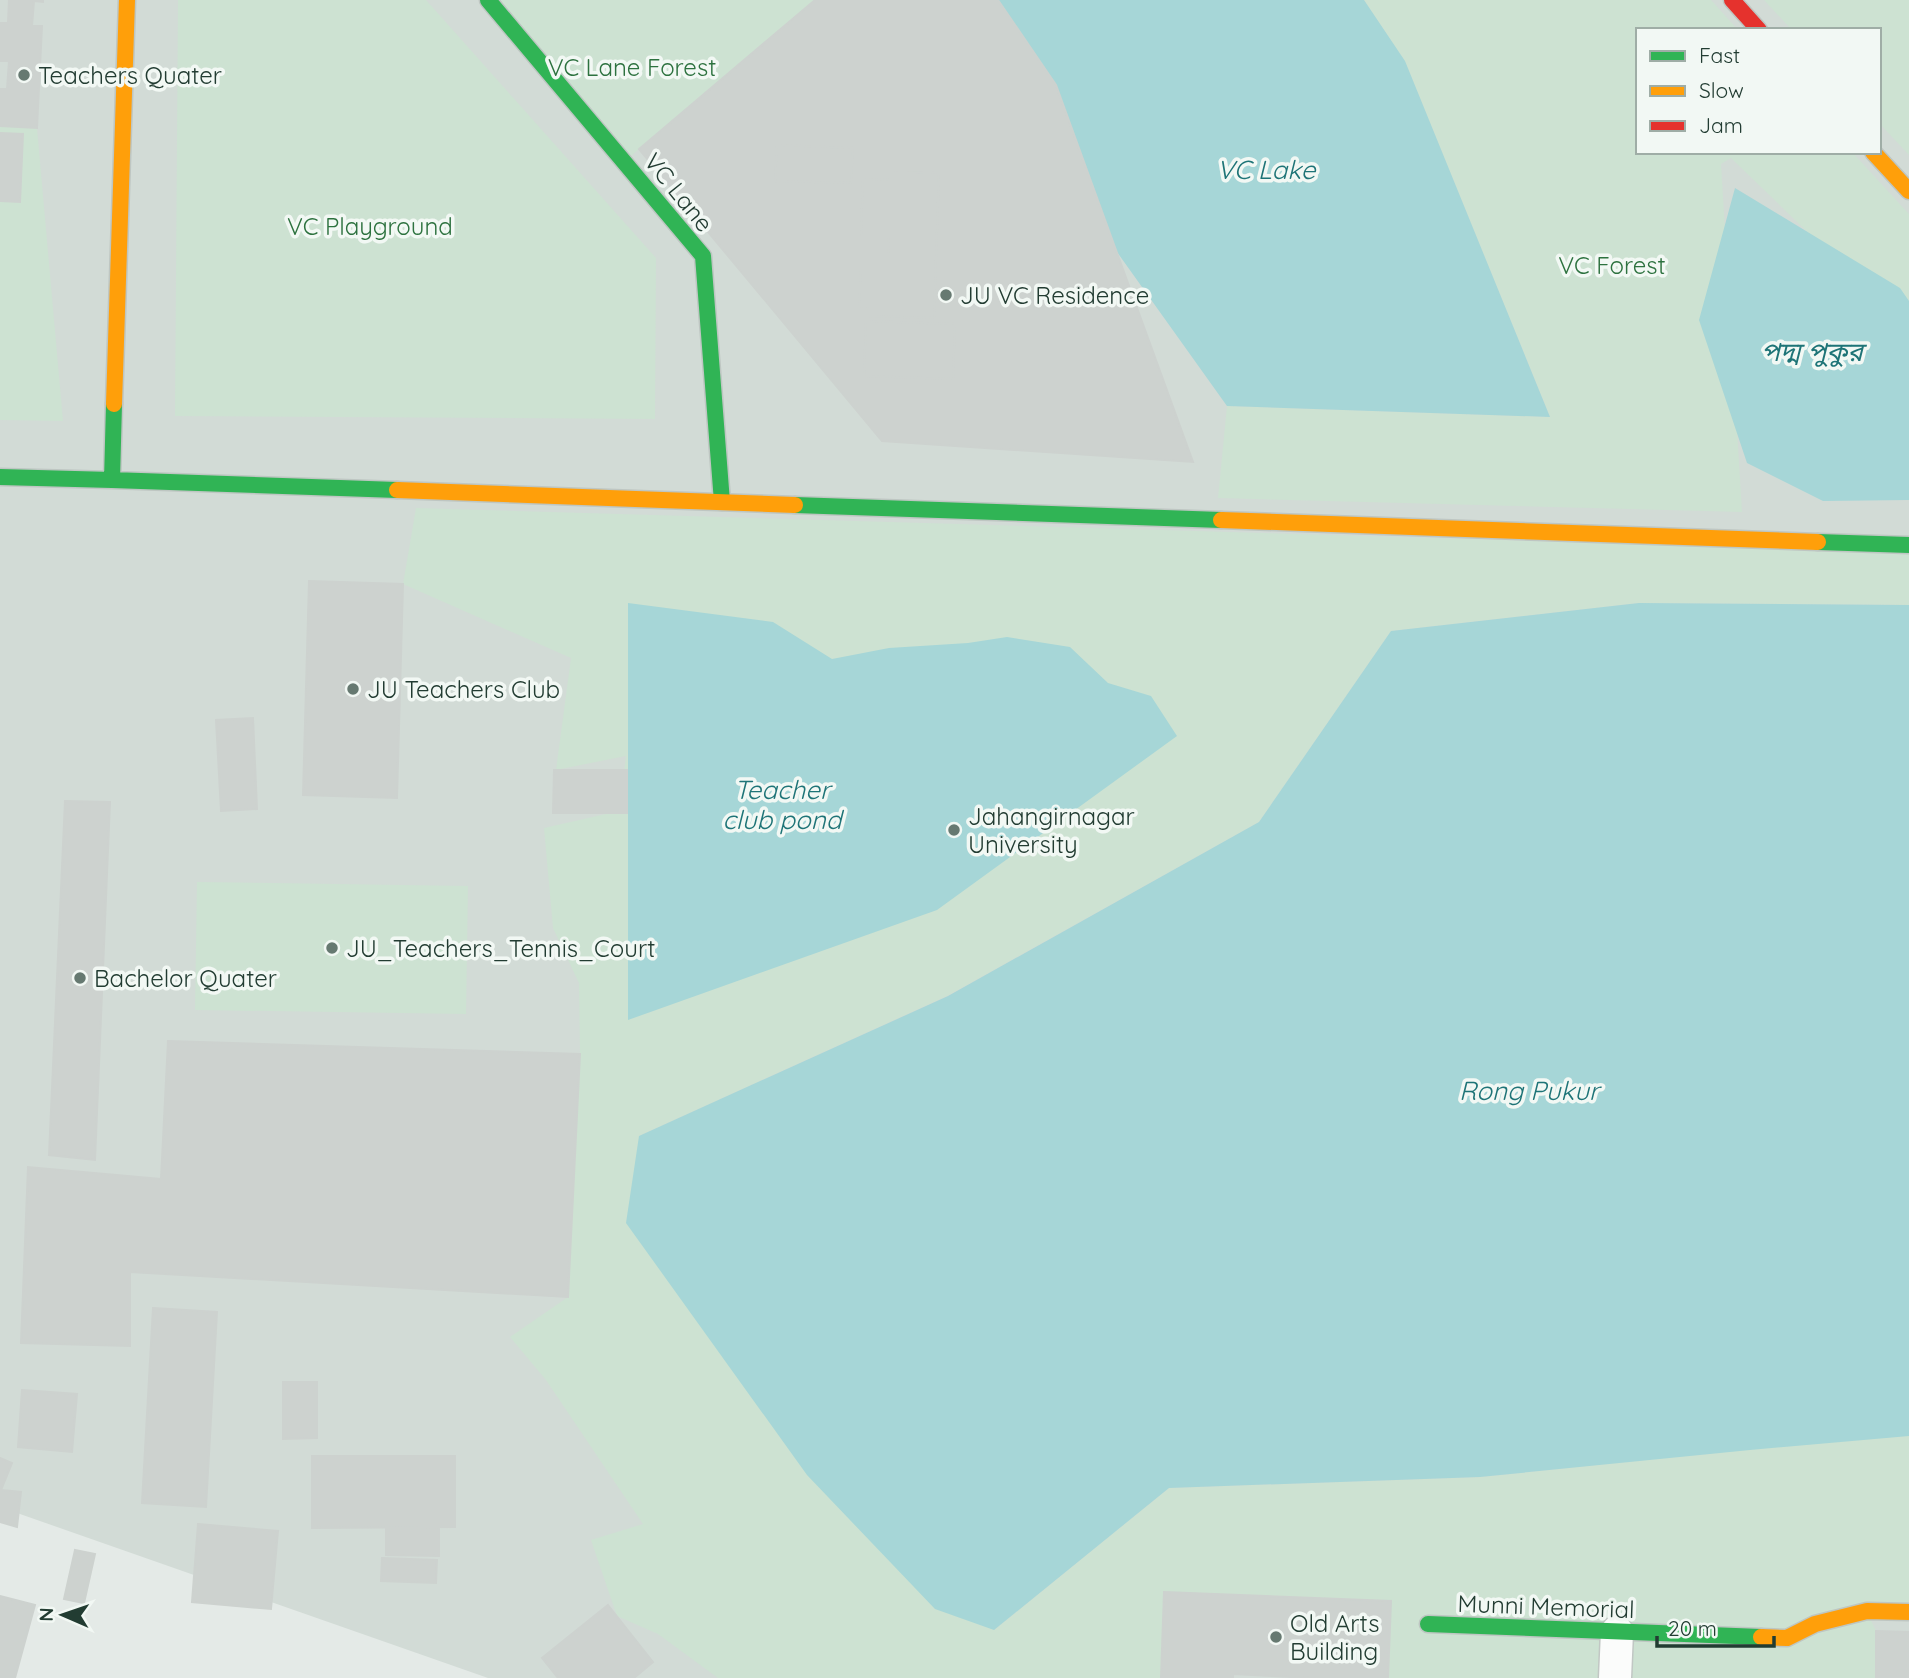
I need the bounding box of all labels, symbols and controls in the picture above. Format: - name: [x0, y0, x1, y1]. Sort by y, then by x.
- legend: [1636, 28, 1881, 154]
- text: Fast: [1699, 42, 1740, 68]
- park label: VC Lane Forest: [548, 52, 716, 82]
- place label: Teachers Quater: [38, 60, 222, 90]
- marker: Teachers Quater: [16, 67, 32, 83]
- text: Slow: [1699, 77, 1744, 103]
- text: Jam: [1699, 112, 1743, 138]
- street label: VC Lane: [638, 147, 720, 237]
- water label: VC Lake: [1217, 153, 1317, 186]
- park label: VC Playground: [287, 211, 453, 241]
- park label: VC Forest: [1558, 250, 1666, 280]
- place label: JU VC Residence: [960, 280, 1149, 310]
- marker: JU VC Residence: [938, 287, 954, 303]
- water label: পদ্ম পুকুর: [1761, 335, 1867, 368]
- place label: JU Teachers Club: [367, 674, 560, 704]
- marker: JU Teachers Club: [345, 681, 361, 697]
- water label: Teacher club pond: [722, 773, 845, 836]
- place label: Jahangirnagar University: [968, 801, 1135, 859]
- marker: Jahangirnagar University: [946, 822, 962, 838]
- place label: JU_Teachers_Tennis_Court: [346, 933, 655, 963]
- marker: JU_Teachers_Tennis_Court: [324, 940, 340, 956]
- place label: Bachelor Quater: [94, 963, 277, 993]
- marker: Bachelor Quater: [72, 970, 88, 986]
- water label: Rong Pukur: [1459, 1074, 1602, 1107]
- north arrow: [28, 1580, 98, 1650]
- street label: Munni Memorial: [1457, 1588, 1635, 1624]
- scale bar: [1657, 1604, 1774, 1648]
- text: N: [34, 1607, 58, 1622]
- place label: Old Arts Building: [1290, 1608, 1379, 1666]
- text: 20 m: [1668, 1615, 1717, 1641]
- marker: Old Arts Building: [1268, 1629, 1284, 1645]

